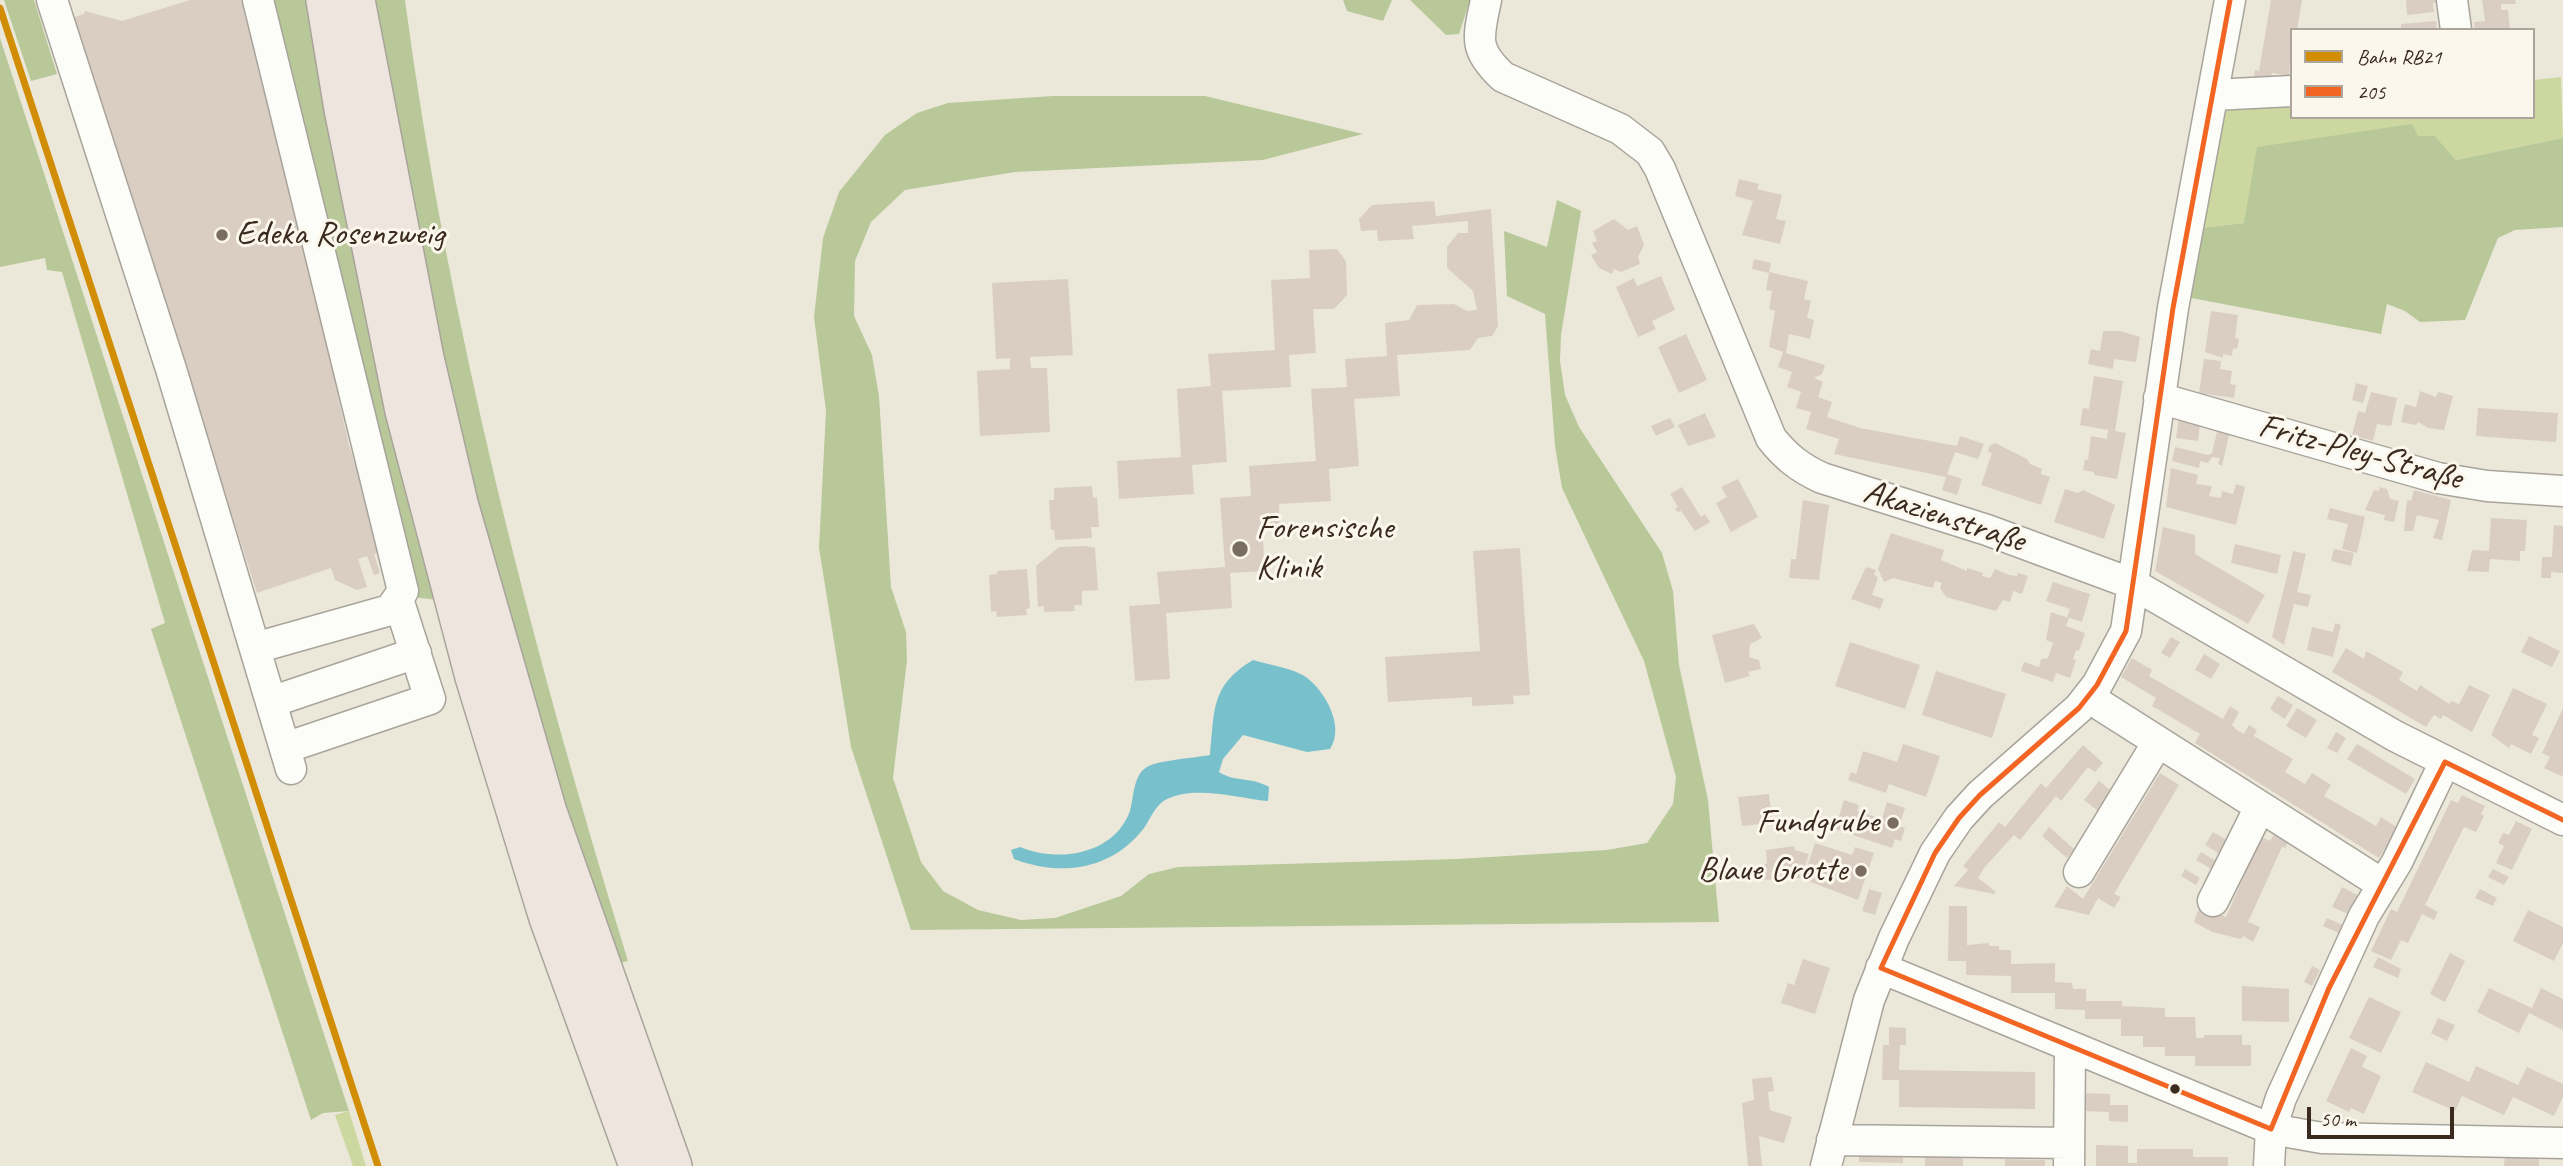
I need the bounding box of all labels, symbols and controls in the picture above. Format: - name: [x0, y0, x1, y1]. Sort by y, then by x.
- legend: [2290, 28, 2535, 119]
- text: Bahn RB21: [2357, 44, 2441, 70]
- text: 205: [2357, 79, 2385, 105]
- place label: Edeka Rosenzweig: [236, 214, 444, 256]
- marker: Edeka Rosenzweig: [214, 227, 230, 243]
- street label: Fritz-Pley-Straße: [2254, 406, 2466, 500]
- street label: Akazienstraße: [1858, 471, 2030, 563]
- place label: Forensische Klinik: [1256, 508, 1393, 590]
- marker: Forensische Klinik: [1230, 539, 1250, 559]
- place label: Fundgrube: [1756, 802, 1879, 844]
- marker: Fundgrube: [1885, 815, 1901, 831]
- place label: Blaue Grotte: [1698, 850, 1847, 892]
- marker: Blaue Grotte: [1853, 863, 1869, 879]
- unlabelled marker: [2168, 1082, 2182, 1096]
- scale bar: [2311, 1092, 2458, 1136]
- text: 50 m: [2320, 1106, 2356, 1132]

